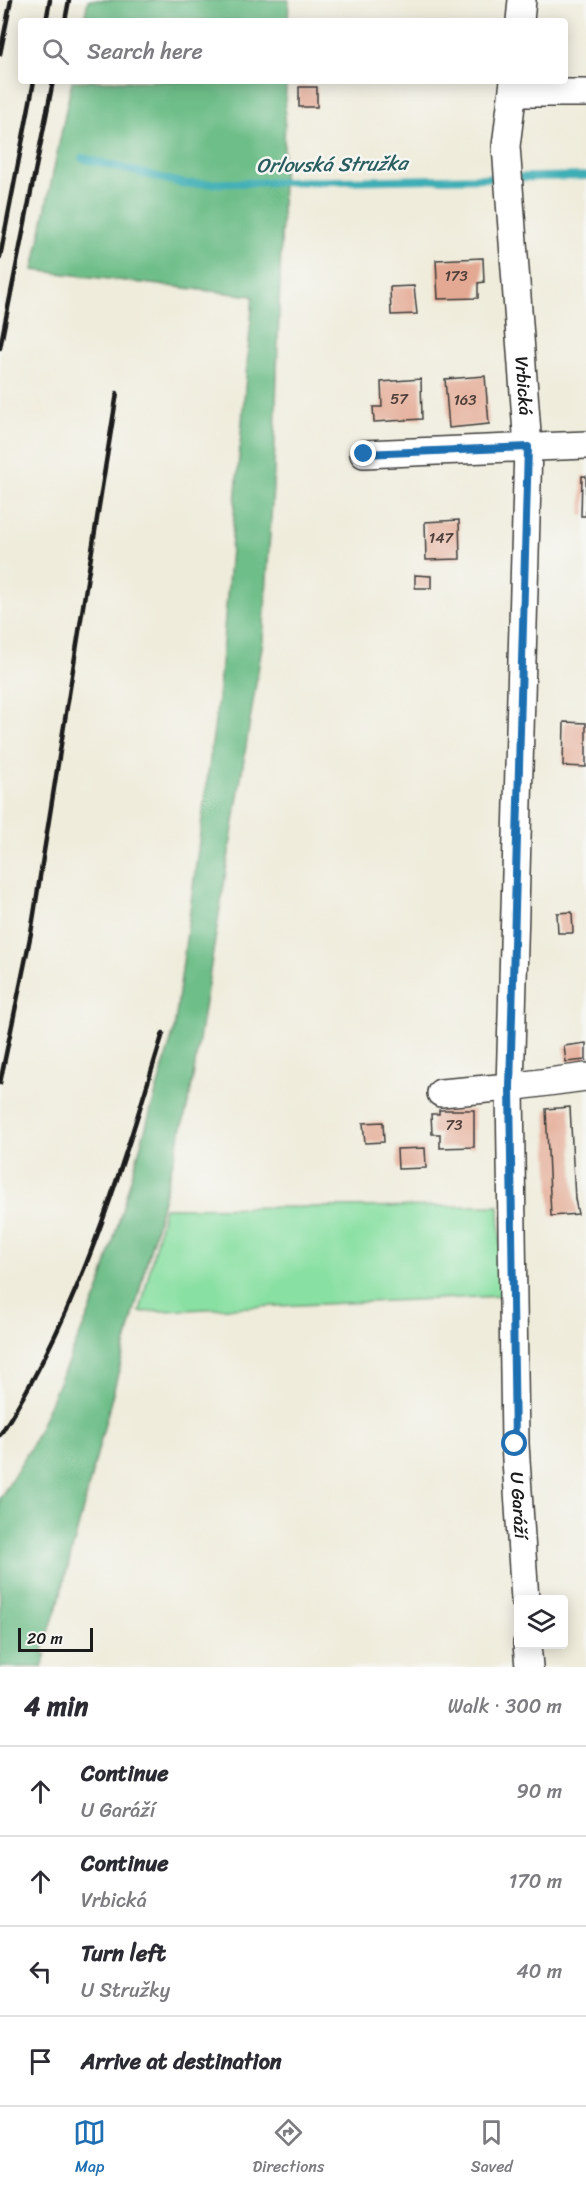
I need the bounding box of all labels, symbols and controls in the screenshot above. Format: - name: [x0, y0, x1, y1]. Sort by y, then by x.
- search box: [18, 18, 568, 84]
- text: Search here: [87, 32, 203, 71]
- icon: search: [39, 35, 72, 68]
- water label: Orlovská Stružka: [256, 146, 411, 183]
- house number: 173: [444, 263, 468, 289]
- street label: Vrbická: [505, 355, 542, 417]
- house number: 57: [390, 386, 409, 412]
- house number: 163: [453, 387, 477, 413]
- route end: [350, 440, 376, 466]
- house number: 147: [429, 525, 455, 551]
- house number: 73: [446, 1112, 462, 1138]
- route start: [501, 1430, 527, 1456]
- street label: U Garáží: [501, 1471, 537, 1542]
- map controls: [514, 1595, 568, 1649]
- button: layers: [514, 1595, 568, 1649]
- text: 20 m: [27, 1624, 63, 1653]
- scale bar: [18, 1625, 93, 1652]
- text: 4 min: [24, 1683, 88, 1729]
- text: Walk · 300 m: [448, 1689, 562, 1724]
- text: Continue: [81, 1754, 169, 1793]
- text: 90 m: [517, 1774, 562, 1809]
- icon: ahead: [24, 1775, 57, 1808]
- text: U Garáží: [81, 1793, 155, 1828]
- text: Continue: [81, 1844, 169, 1883]
- text: 170 m: [509, 1864, 562, 1899]
- icon: ahead: [24, 1865, 57, 1898]
- text: Vrbická: [81, 1883, 147, 1918]
- text: Turn left: [81, 1934, 166, 1973]
- text: 40 m: [516, 1954, 562, 1989]
- icon: left: [24, 1955, 57, 1988]
- text: U Stružky: [81, 1973, 170, 2008]
- text: Arrive at destination: [81, 2042, 282, 2081]
- icon: arrive: [24, 2045, 57, 2078]
- tab: Map: [73, 2116, 106, 2181]
- tab: Directions: [253, 2116, 324, 2181]
- tab: Saved: [471, 2116, 513, 2181]

